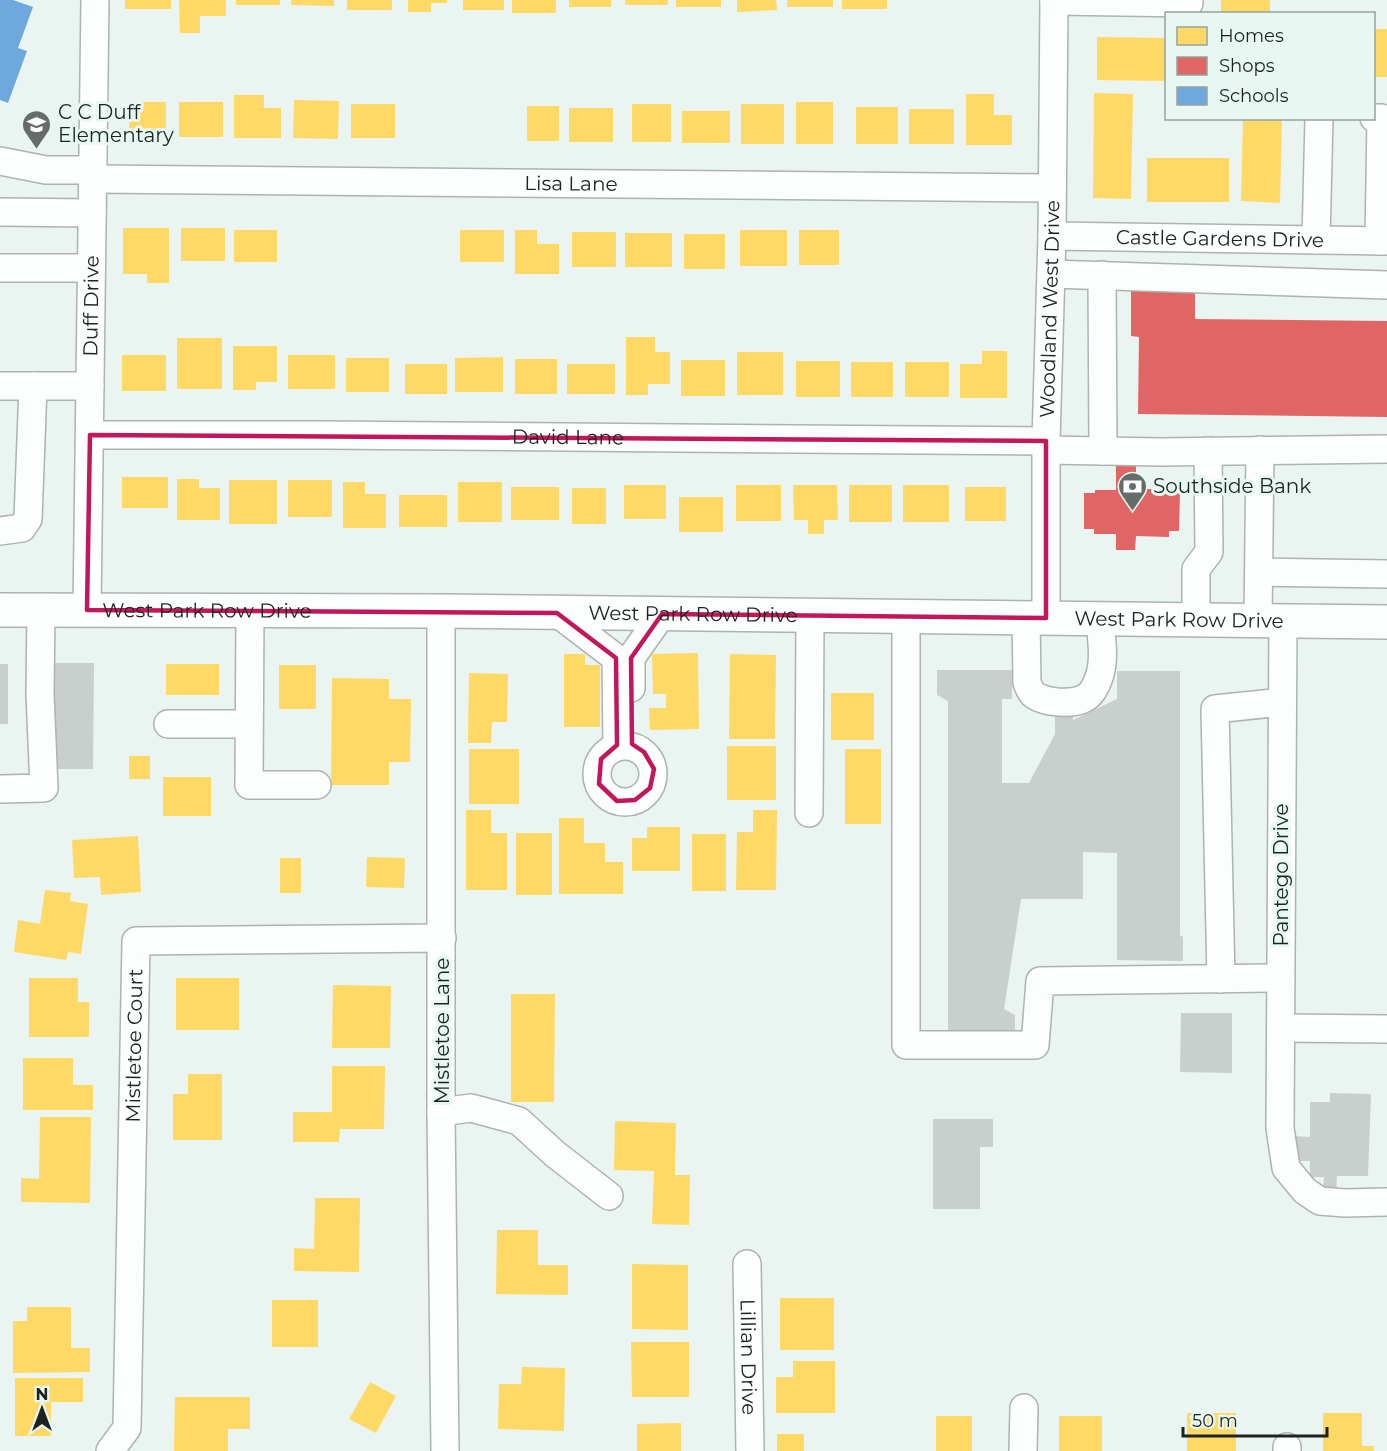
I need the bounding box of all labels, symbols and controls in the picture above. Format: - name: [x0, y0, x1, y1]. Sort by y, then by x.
- legend: [1165, 12, 1375, 120]
- text: Homes: [1219, 25, 1284, 47]
- text: Shops: [1219, 55, 1275, 77]
- text: Schools: [1219, 85, 1289, 107]
- place label: C C Duff Elementary: [58, 100, 174, 147]
- school or university icon: C C Duff Elementary: [21, 108, 53, 150]
- street label: Lisa Lane: [524, 171, 618, 196]
- street label: Woodland West Drive: [1035, 200, 1064, 418]
- street label: Castle Gardens Drive: [1116, 225, 1324, 252]
- street label: Duff Drive: [78, 255, 104, 357]
- street label: David Lane: [512, 425, 624, 449]
- bank icon: Southside Bank: [1116, 470, 1148, 512]
- place label: Southside Bank: [1153, 474, 1311, 498]
- street label: West Park Row Drive: [102, 598, 312, 623]
- street label: West Park Row Drive: [588, 601, 798, 627]
- street label: West Park Row Drive: [1074, 606, 1284, 633]
- street label: Pantego Drive: [1269, 803, 1293, 947]
- street label: Mistletoe Lane: [430, 958, 454, 1104]
- street label: Mistletoe Court: [121, 969, 147, 1123]
- street label: Lillian Drive: [736, 1299, 761, 1415]
- north arrow: [12, 1379, 72, 1439]
- text: N: [36, 1385, 48, 1404]
- scale bar: [1183, 1400, 1327, 1438]
- text: 50 m: [1192, 1410, 1238, 1432]

